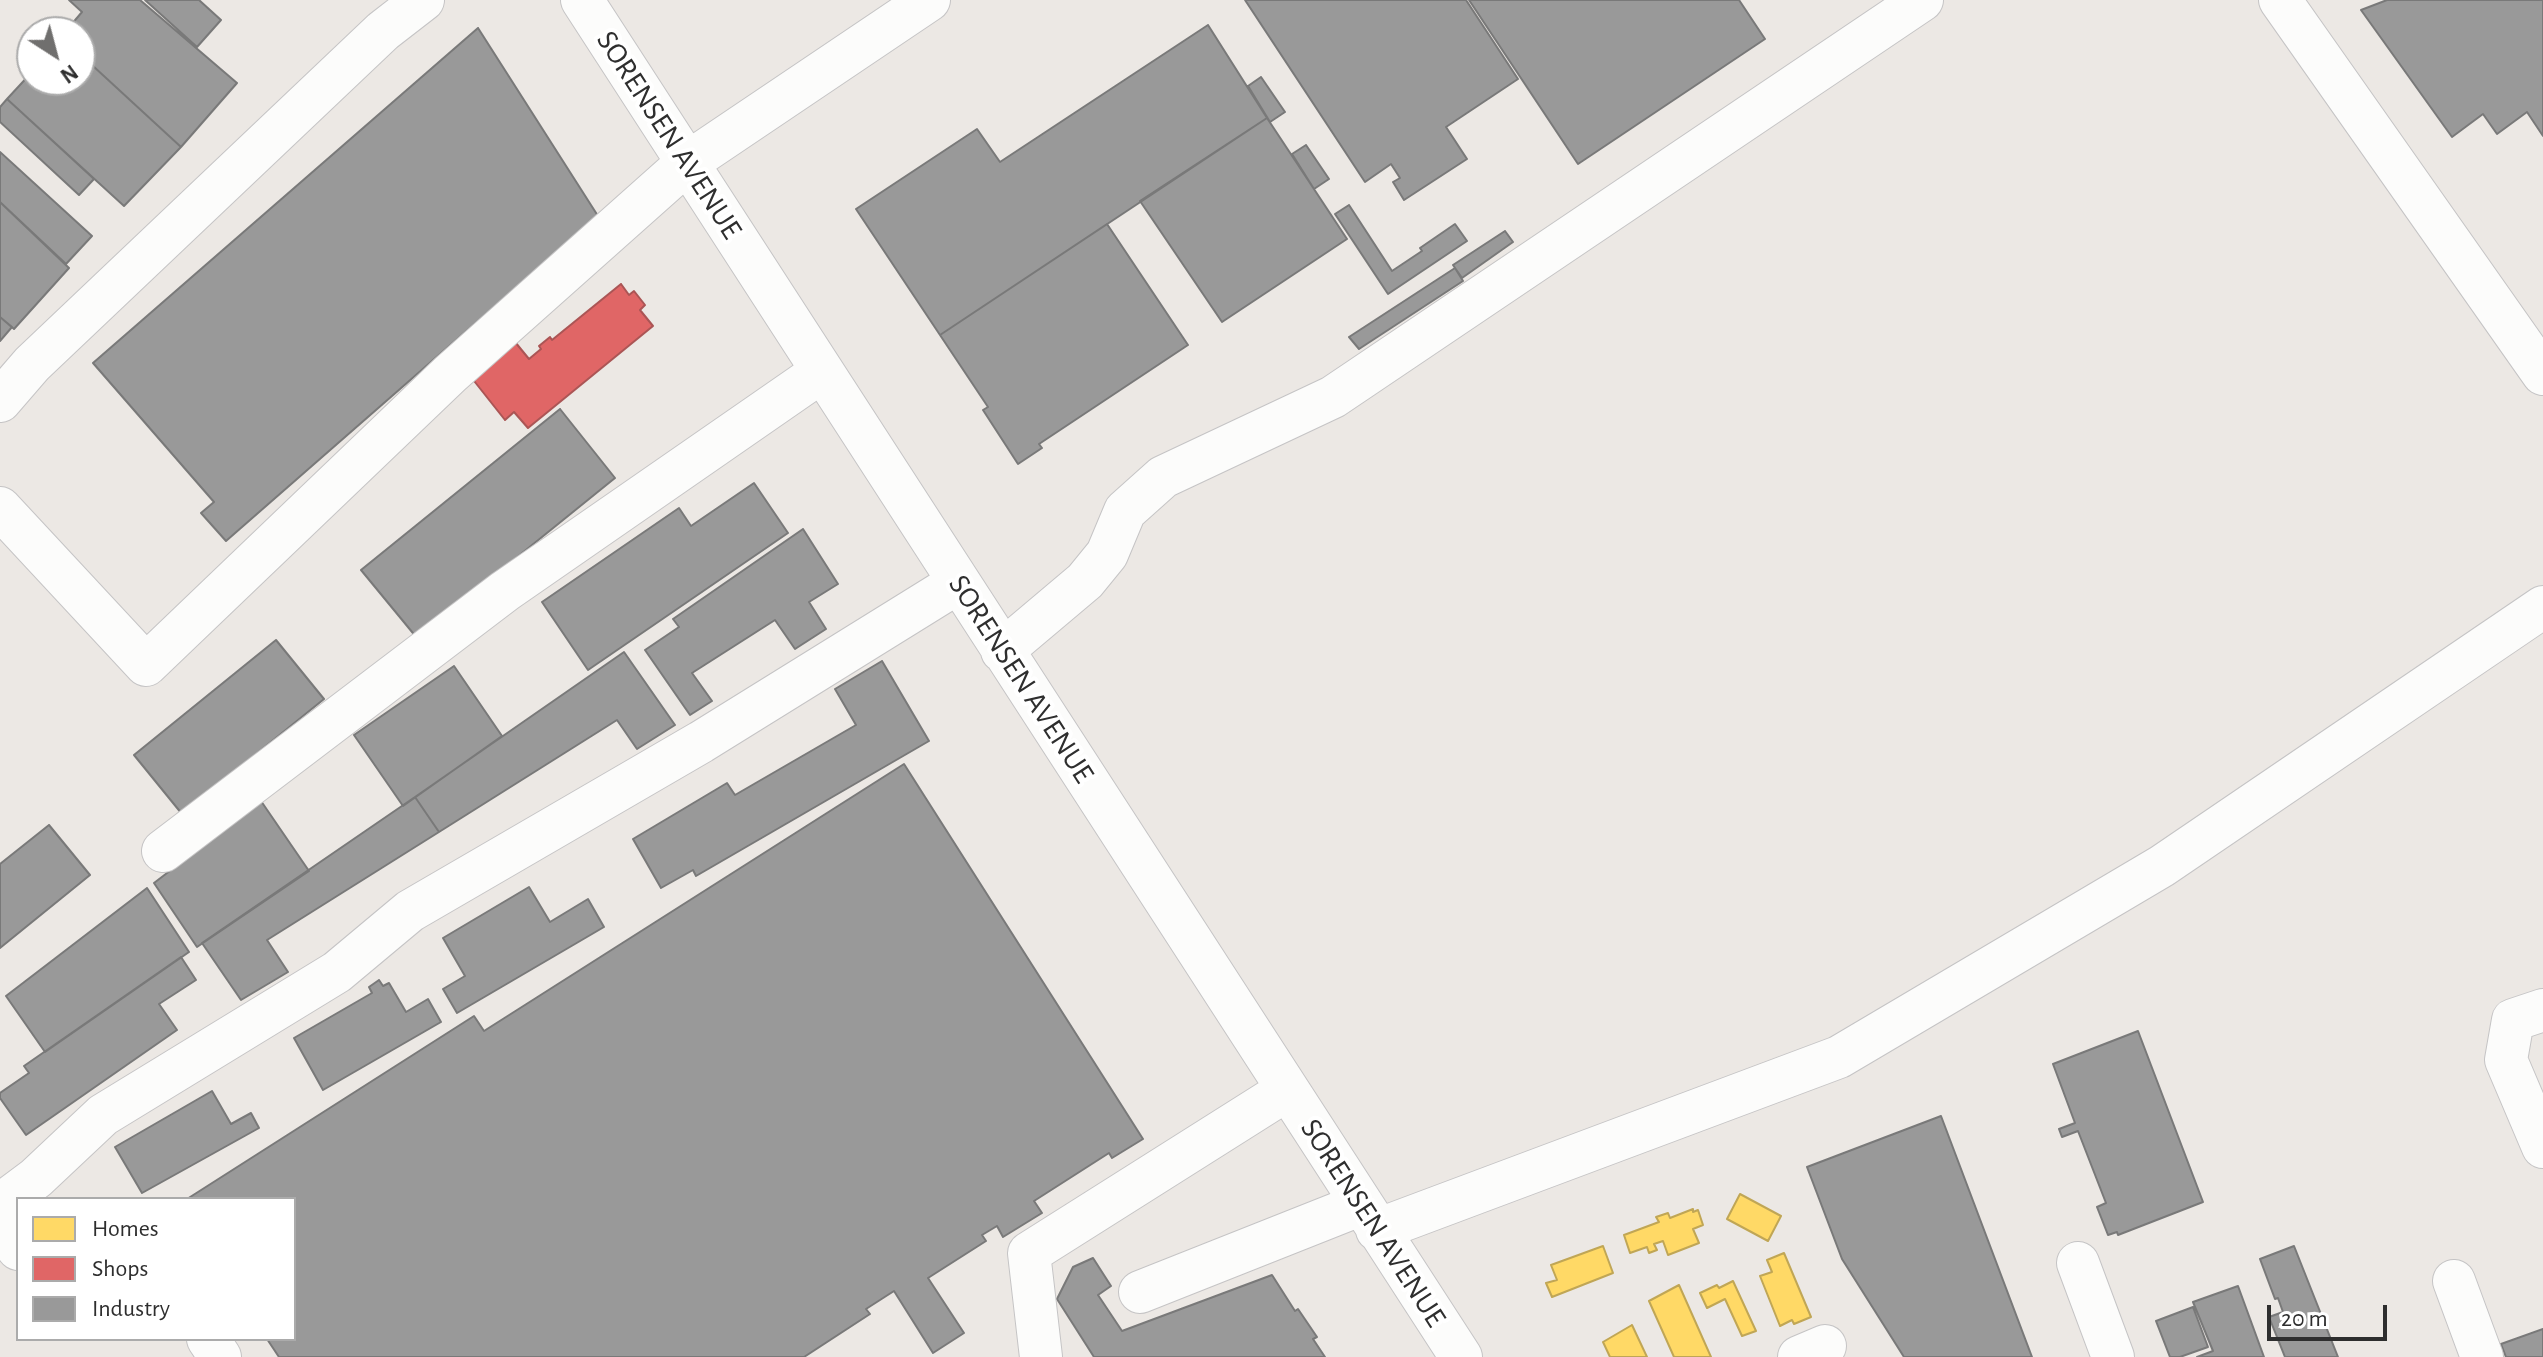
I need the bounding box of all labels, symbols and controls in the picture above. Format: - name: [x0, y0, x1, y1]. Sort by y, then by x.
- north arrow: [16, 16, 96, 96]
- street label: SORENSEN AVENUE: [588, 24, 750, 246]
- text: N: [56, 60, 82, 87]
- street label: SORENSEN AVENUE: [940, 568, 1102, 790]
- street label: SORENSEN AVENUE: [1292, 1112, 1454, 1334]
- legend: [16, 1197, 296, 1341]
- text: Homes: [92, 1217, 159, 1241]
- text: Shops: [92, 1257, 148, 1281]
- scale bar: [2271, 1289, 2391, 1339]
- text: Industry: [92, 1297, 170, 1321]
- text: 20 m: [2281, 1307, 2328, 1331]

